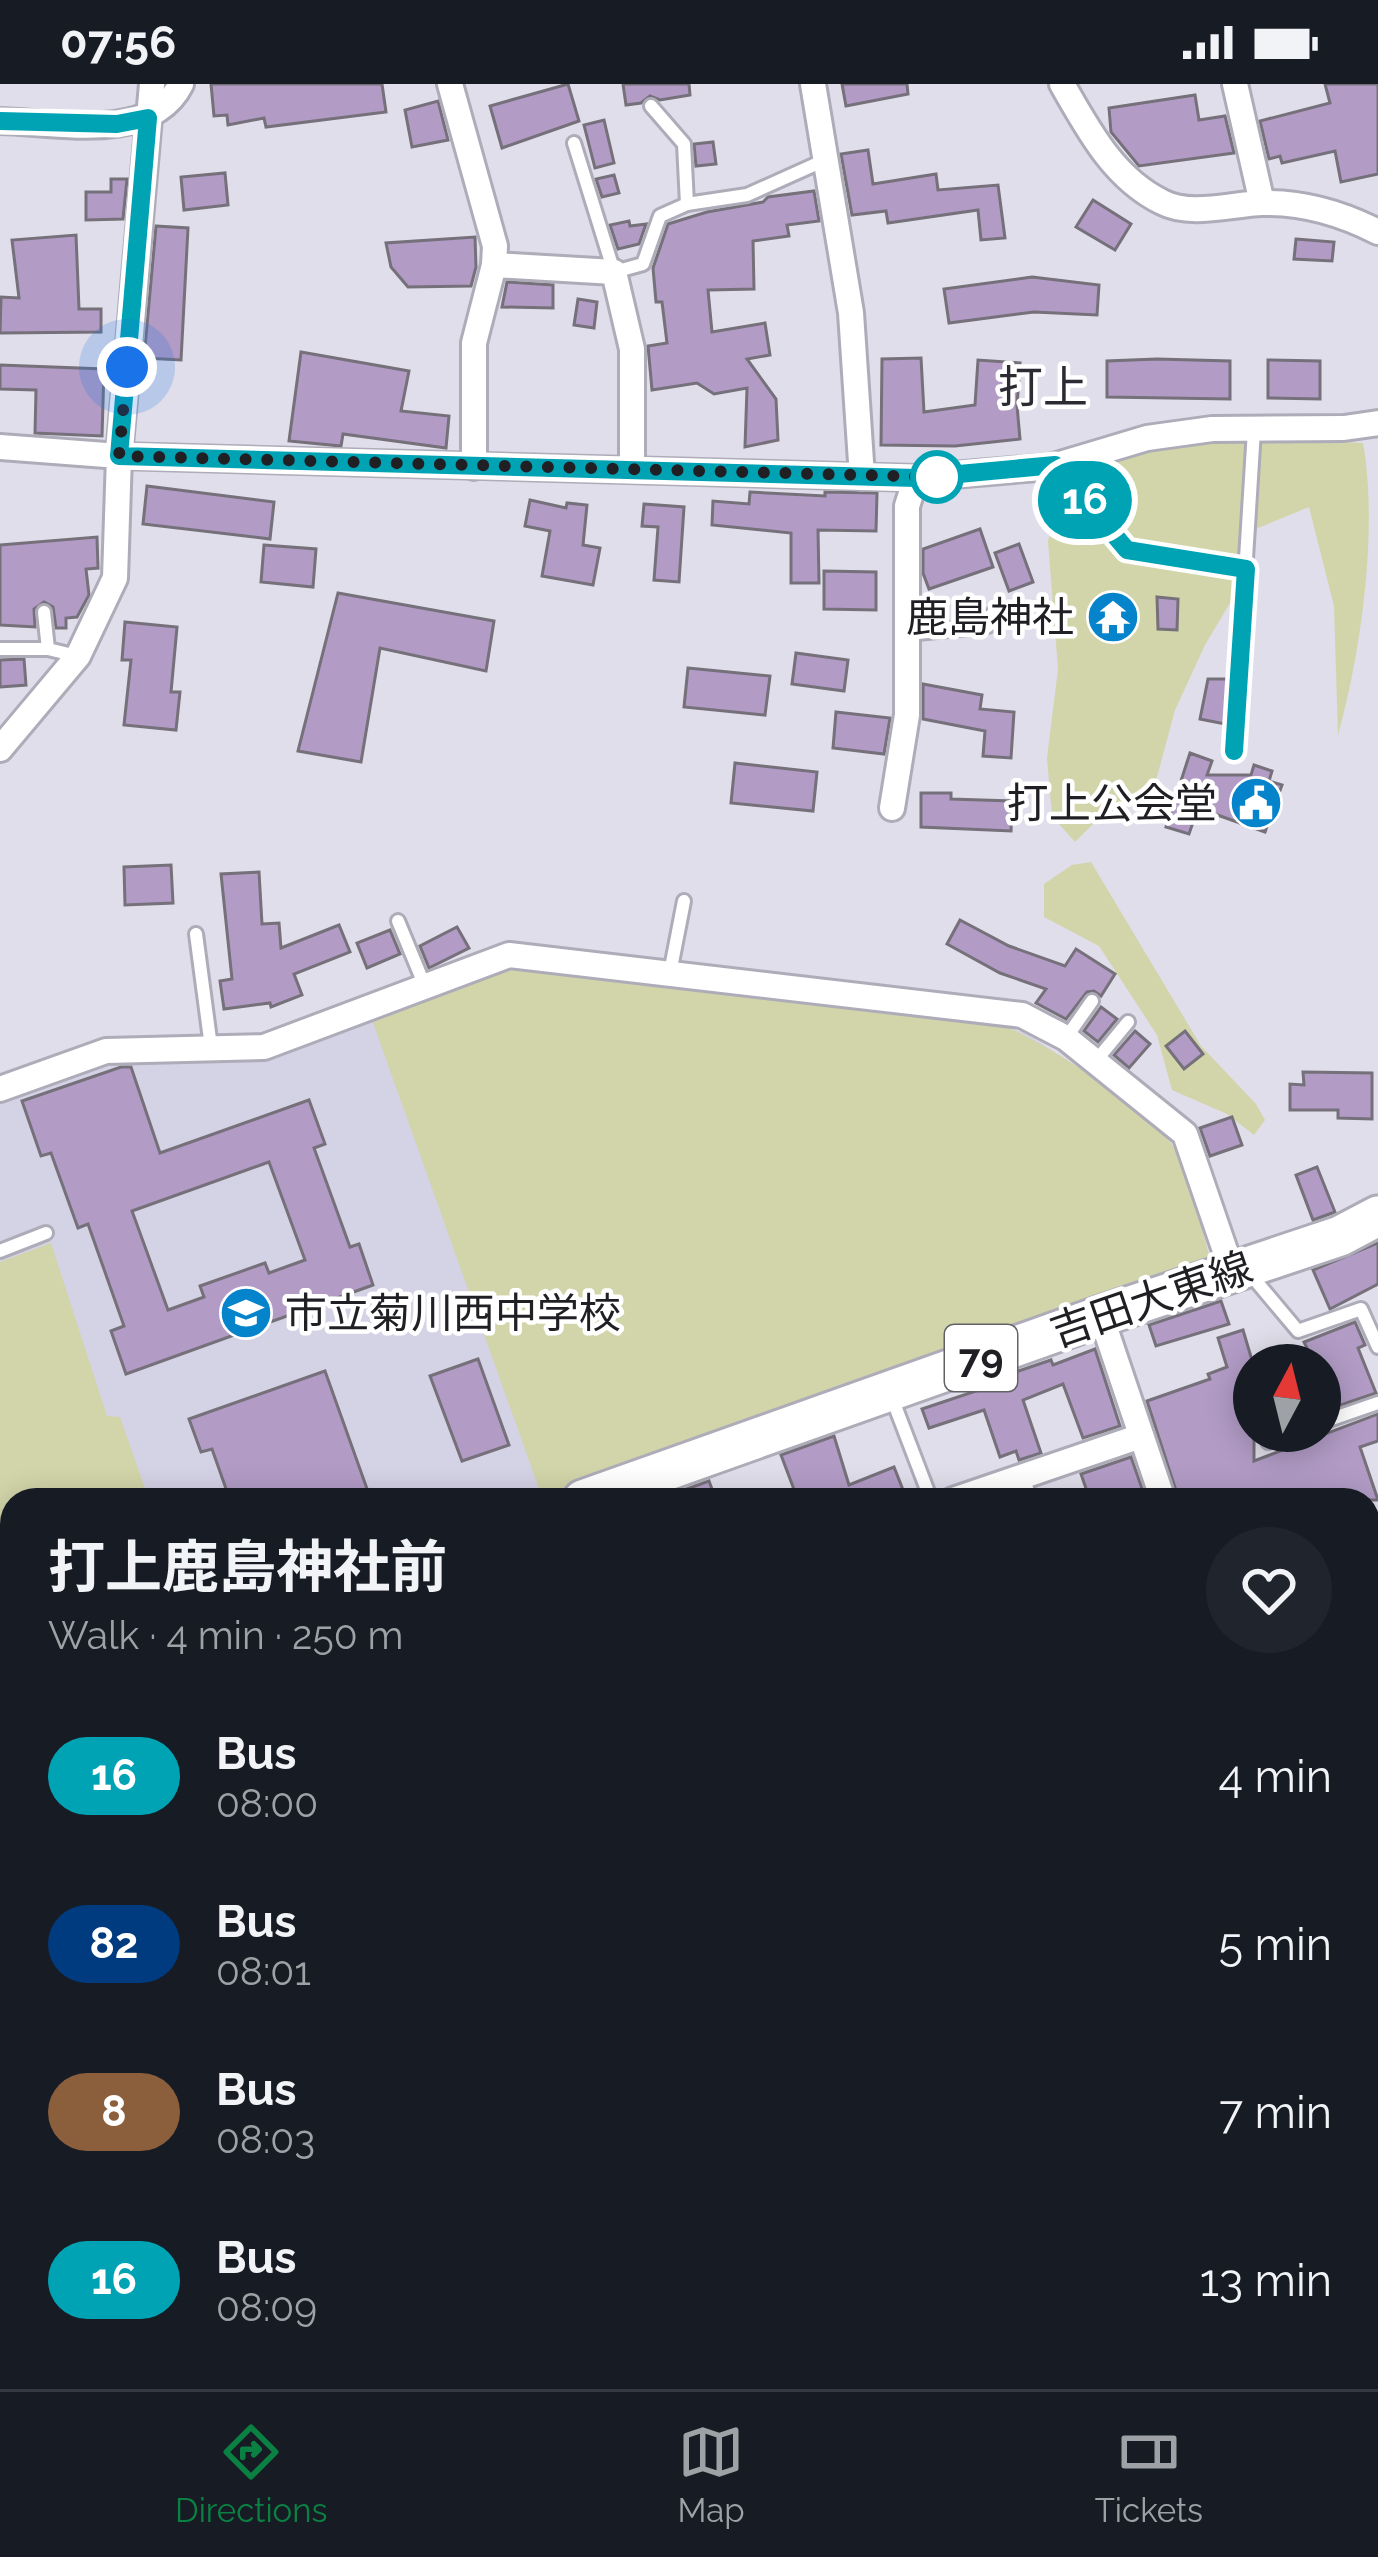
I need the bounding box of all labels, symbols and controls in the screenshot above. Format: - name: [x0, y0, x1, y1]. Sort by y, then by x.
- text: 07:56: [60, 16, 176, 69]
- your location: [97, 337, 157, 397]
- district label: 打上: [998, 361, 1088, 414]
- unlabelled marker: [912, 452, 962, 502]
- line badge: 16: [1031, 461, 1139, 539]
- text: 16: [1062, 475, 1108, 524]
- temple icon: 鹿島神社: [1085, 589, 1141, 645]
- place label: 鹿島神社: [906, 593, 1074, 642]
- public building icon: 打上公会堂: [1228, 775, 1284, 831]
- place label: 打上公会堂: [1007, 779, 1217, 828]
- street label: 吉田大東線: [1044, 1242, 1258, 1357]
- school or university icon: 市立菊川西中学校: [218, 1285, 274, 1341]
- place label: 市立菊川西中学校: [285, 1289, 621, 1338]
- road number: 79: [945, 1325, 1017, 1391]
- north arrow: [1233, 1344, 1341, 1452]
- map controls: [1233, 1344, 1341, 1452]
- button: heart: [1206, 1527, 1332, 1653]
- text: 打上鹿島神社前: [48, 1533, 447, 1600]
- text: Walk · 4 min · 250 m: [48, 1612, 403, 1658]
- text: Bus: [216, 1727, 297, 1780]
- text: 4 min: [1219, 1750, 1332, 1803]
- text: 16: [91, 1751, 137, 1800]
- text: 08:00: [216, 1780, 318, 1826]
- text: Bus: [216, 1895, 297, 1948]
- text: 5 min: [1219, 1918, 1332, 1971]
- text: 82: [89, 1919, 139, 1968]
- text: 08:01: [216, 1948, 311, 1994]
- text: Bus: [216, 2063, 297, 2116]
- text: 7 min: [1219, 2086, 1332, 2139]
- text: 8: [101, 2087, 127, 2136]
- text: 08:03: [216, 2116, 315, 2162]
- text: Bus: [216, 2231, 297, 2284]
- text: 13 min: [1200, 2254, 1332, 2307]
- text: 16: [91, 2255, 137, 2304]
- text: 08:09: [216, 2284, 317, 2330]
- tab: Directions: [175, 2419, 327, 2530]
- tab: Map: [678, 2419, 745, 2530]
- tab: Tickets: [1095, 2419, 1203, 2530]

